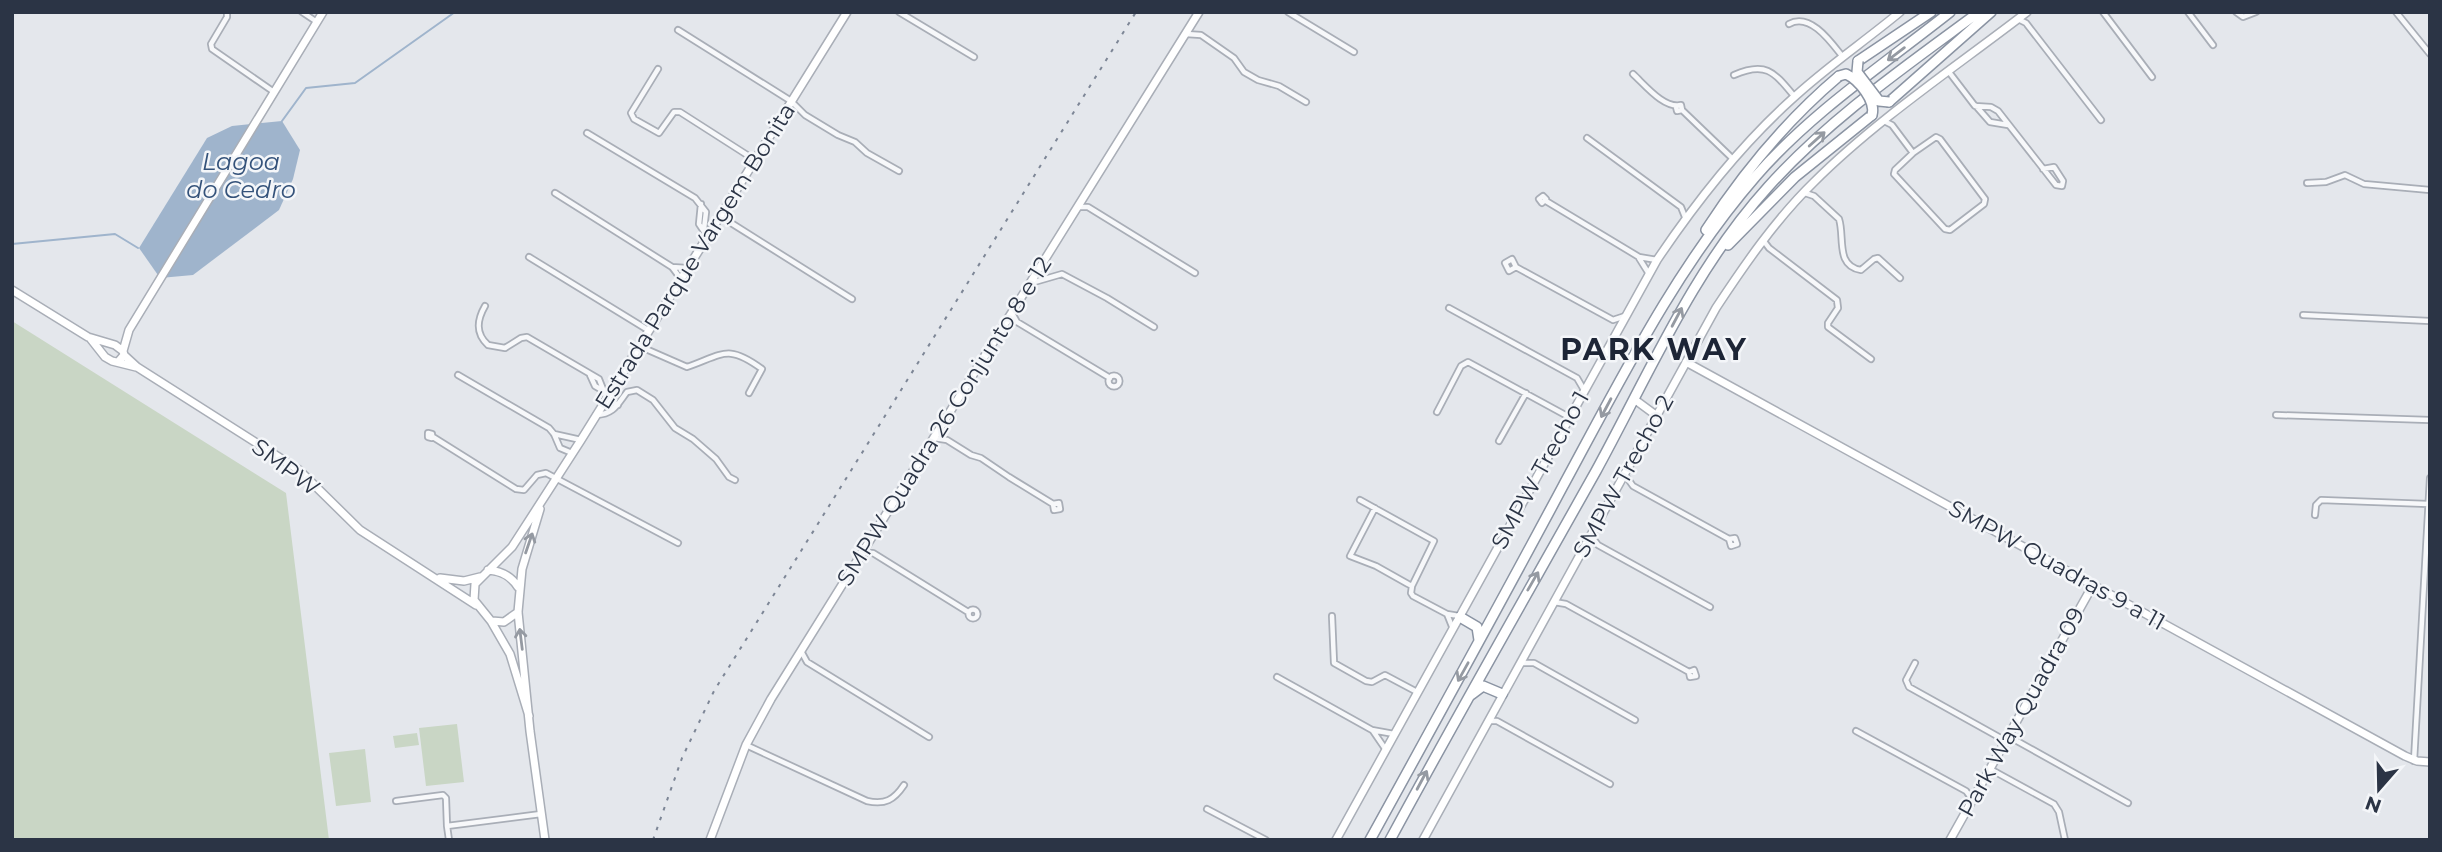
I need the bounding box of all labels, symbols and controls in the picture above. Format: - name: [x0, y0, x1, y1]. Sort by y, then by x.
- one-way arrow: [1887, 46, 1905, 61]
- street label: Estrada Parque Vargem Bonita: [589, 98, 801, 414]
- one-way arrow: [1808, 131, 1826, 147]
- water label: Lagoa do Cedro: [186, 147, 296, 204]
- street label: SMPW Quadra 26 Conjunto 8 e 12: [831, 251, 1057, 591]
- one-way arrow: [1671, 307, 1684, 328]
- district label: PARK WAY: [1560, 331, 1748, 368]
- street label: SMPW Trecho 1: [1485, 386, 1595, 554]
- street label: SMPW Trecho 2: [1567, 390, 1679, 562]
- one-way arrow: [1598, 397, 1612, 417]
- street label: SMPW: [247, 432, 325, 502]
- street label: SMPW Quadras 9 a 11: [1944, 494, 2170, 636]
- one-way arrow: [524, 533, 536, 555]
- one-way arrow: [1527, 571, 1540, 592]
- street label: Park Way Quadra 09: [1952, 602, 2090, 822]
- one-way arrow: [514, 629, 527, 651]
- one-way arrow: [1456, 662, 1470, 682]
- north arrow: [2344, 754, 2414, 824]
- one-way arrow: [1416, 770, 1429, 791]
- text: N: [2362, 791, 2385, 818]

